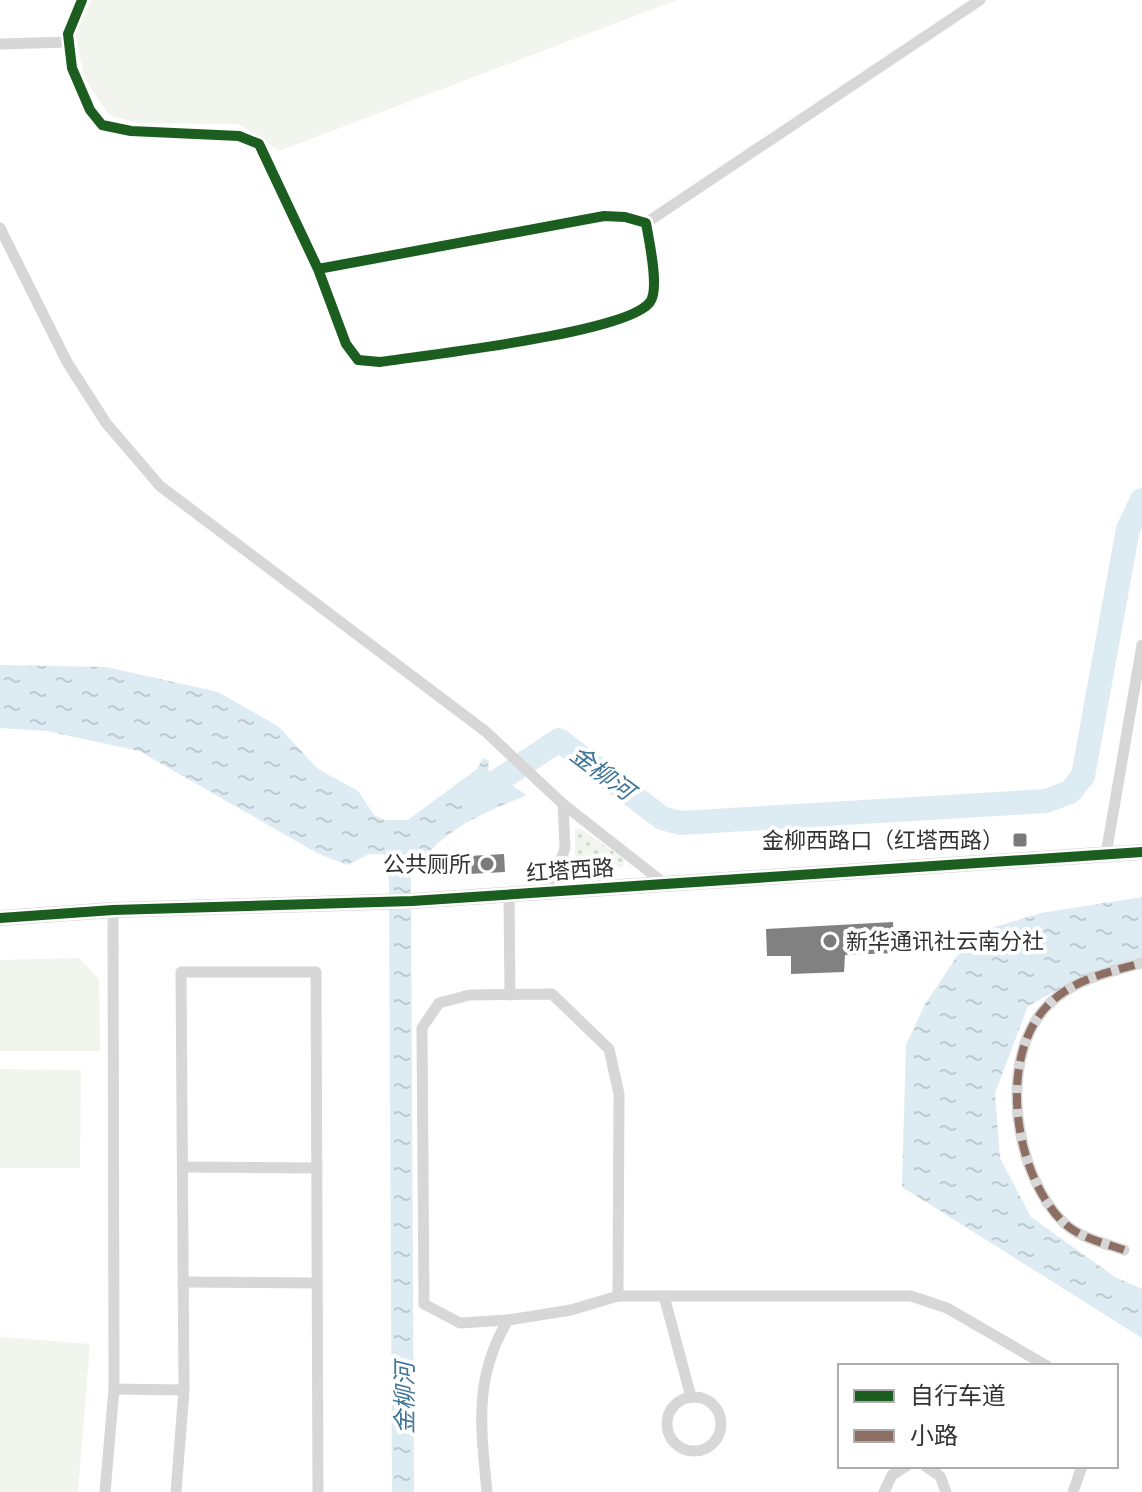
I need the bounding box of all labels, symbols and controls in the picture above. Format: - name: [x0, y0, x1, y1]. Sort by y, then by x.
- water label: 金柳河: [565, 740, 642, 808]
- place label: 金柳西路口（红塔西路）: [762, 828, 1004, 853]
- marker: 金柳西路口（红塔西路）: [1011, 831, 1029, 849]
- place label: 公共厕所: [383, 852, 471, 877]
- marker: 公共厕所: [478, 855, 496, 873]
- street label: 红塔西路: [525, 855, 615, 886]
- place label: 新华通讯社云南分社: [846, 929, 1044, 954]
- marker: 新华通讯社云南分社: [821, 932, 839, 950]
- water label: 金柳河: [391, 1358, 419, 1434]
- legend: [838, 1364, 1118, 1468]
- text: 自行车道: [910, 1382, 1006, 1410]
- text: 小路: [910, 1422, 958, 1450]

